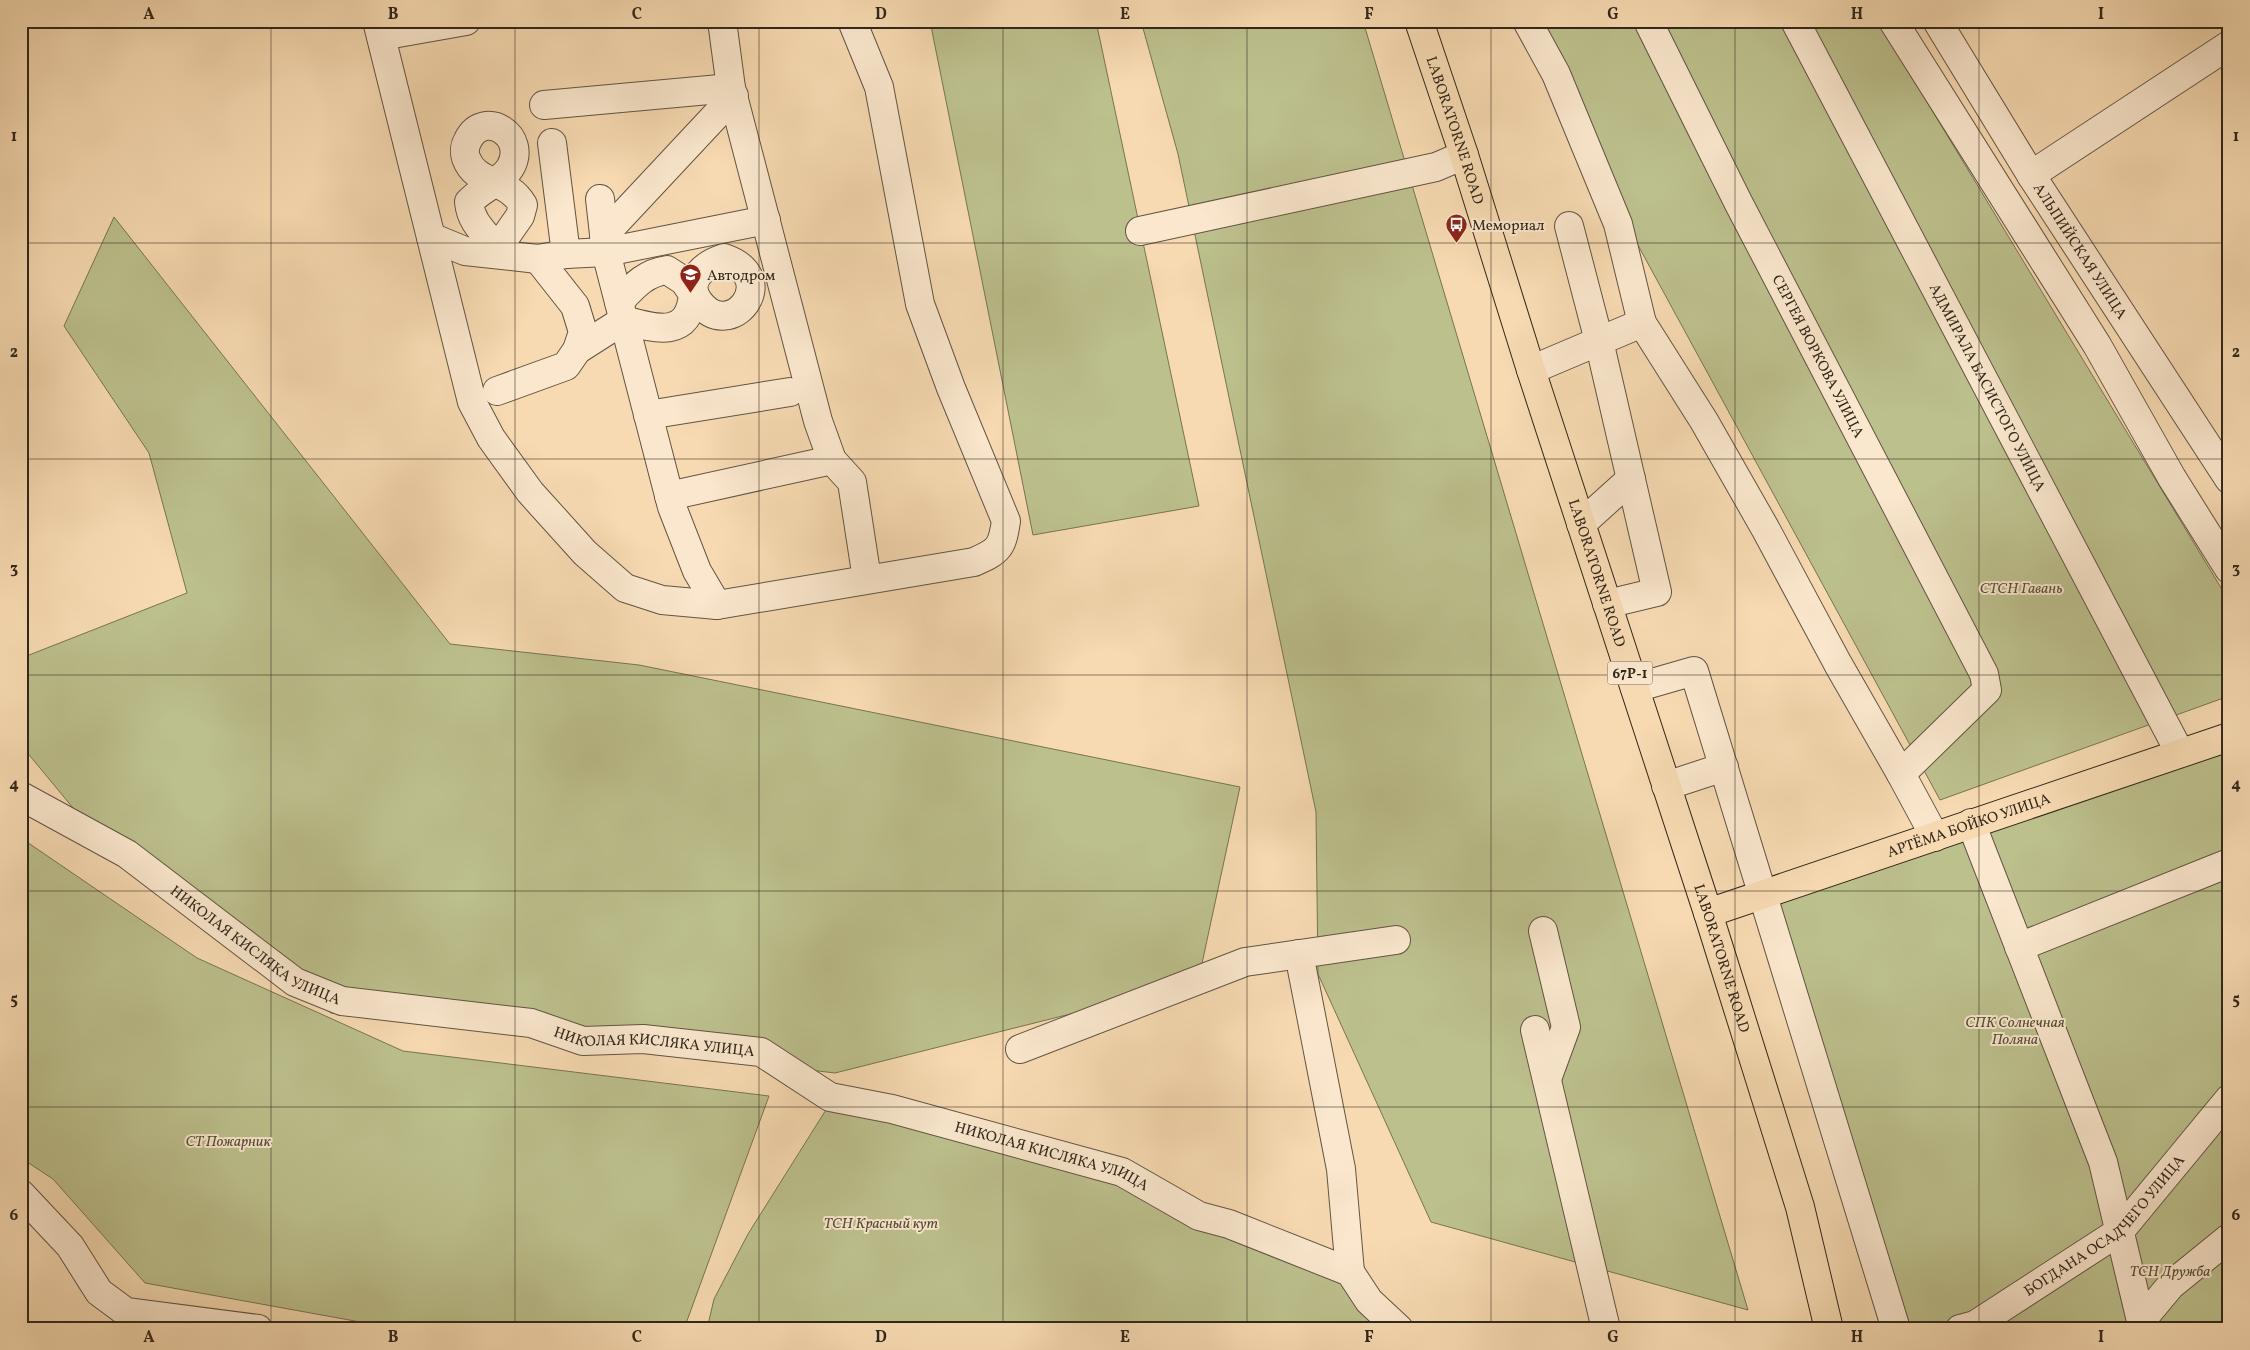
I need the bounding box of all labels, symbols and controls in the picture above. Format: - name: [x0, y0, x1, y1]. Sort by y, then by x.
- text: A: [143, 4, 155, 26]
- text: B: [388, 4, 399, 26]
- text: C: [632, 4, 642, 26]
- text: D: [875, 4, 887, 26]
- text: E: [1120, 4, 1130, 26]
- text: F: [1364, 4, 1374, 26]
- text: G: [1607, 4, 1619, 26]
- text: H: [1851, 4, 1863, 26]
- text: I: [2098, 4, 2104, 26]
- street label: LABORATORNE ROAD: [1420, 54, 1488, 207]
- text: 1: [11, 126, 17, 148]
- text: 1: [2233, 126, 2239, 148]
- street label: АЛЬПИЙСКАЯ УЛИЦА: [2027, 180, 2131, 324]
- bus stop icon: Мемориал: [1444, 213, 1468, 244]
- place label: Мемориал: [1472, 216, 1544, 237]
- school or university icon: Автодром: [679, 263, 703, 294]
- place label: Автодром: [707, 266, 775, 287]
- street label: СЕРГЕЯ ВОРКОВА УЛИЦА: [1766, 272, 1868, 443]
- street label: АДМИРАЛА БАСИСТОГО УЛИЦА: [1923, 280, 2050, 496]
- text: 2: [10, 342, 18, 364]
- text: 2: [2232, 342, 2240, 364]
- street label: LABORATORNE ROAD: [1562, 497, 1630, 650]
- text: 3: [10, 558, 18, 580]
- text: 3: [2232, 558, 2240, 580]
- park label: СТСН Гавань: [1980, 579, 2062, 600]
- road number: 67Р-1: [1608, 661, 1652, 684]
- text: 4: [9, 774, 19, 796]
- text: 4: [2231, 774, 2241, 796]
- street label: АРТЁМА БОЙКО УЛИЦА: [1884, 789, 2054, 864]
- street label: НИКОЛАЯ КИСЛЯКА УЛИЦА: [165, 881, 344, 1011]
- street label: LABORATORNE ROAD: [1687, 882, 1754, 1036]
- text: 5: [10, 989, 18, 1011]
- text: 5: [2232, 989, 2240, 1011]
- park label: СПК Солнечная Поляна: [1965, 1013, 2065, 1051]
- street label: НИКОЛАЯ КИСЛЯКА УЛИЦА: [550, 1023, 756, 1063]
- street label: НИКОЛАЯ КИСЛЯКА УЛИЦА: [952, 1118, 1153, 1197]
- park label: СТ Пожарник: [185, 1132, 271, 1153]
- street label: БОГДАНА ОСАДЧЕГО УЛИЦА: [2020, 1151, 2191, 1302]
- text: 6: [10, 1205, 19, 1227]
- text: 6: [2232, 1205, 2241, 1227]
- park label: ТСН Красный кут: [824, 1214, 939, 1235]
- park label: ТСН Дружба: [2130, 1262, 2210, 1283]
- text: A: [143, 1327, 155, 1349]
- text: B: [388, 1327, 399, 1349]
- text: C: [632, 1327, 642, 1349]
- text: D: [875, 1327, 887, 1349]
- text: E: [1120, 1327, 1130, 1349]
- text: F: [1364, 1327, 1374, 1349]
- text: G: [1607, 1327, 1619, 1349]
- text: H: [1851, 1327, 1863, 1349]
- text: I: [2098, 1327, 2104, 1349]

